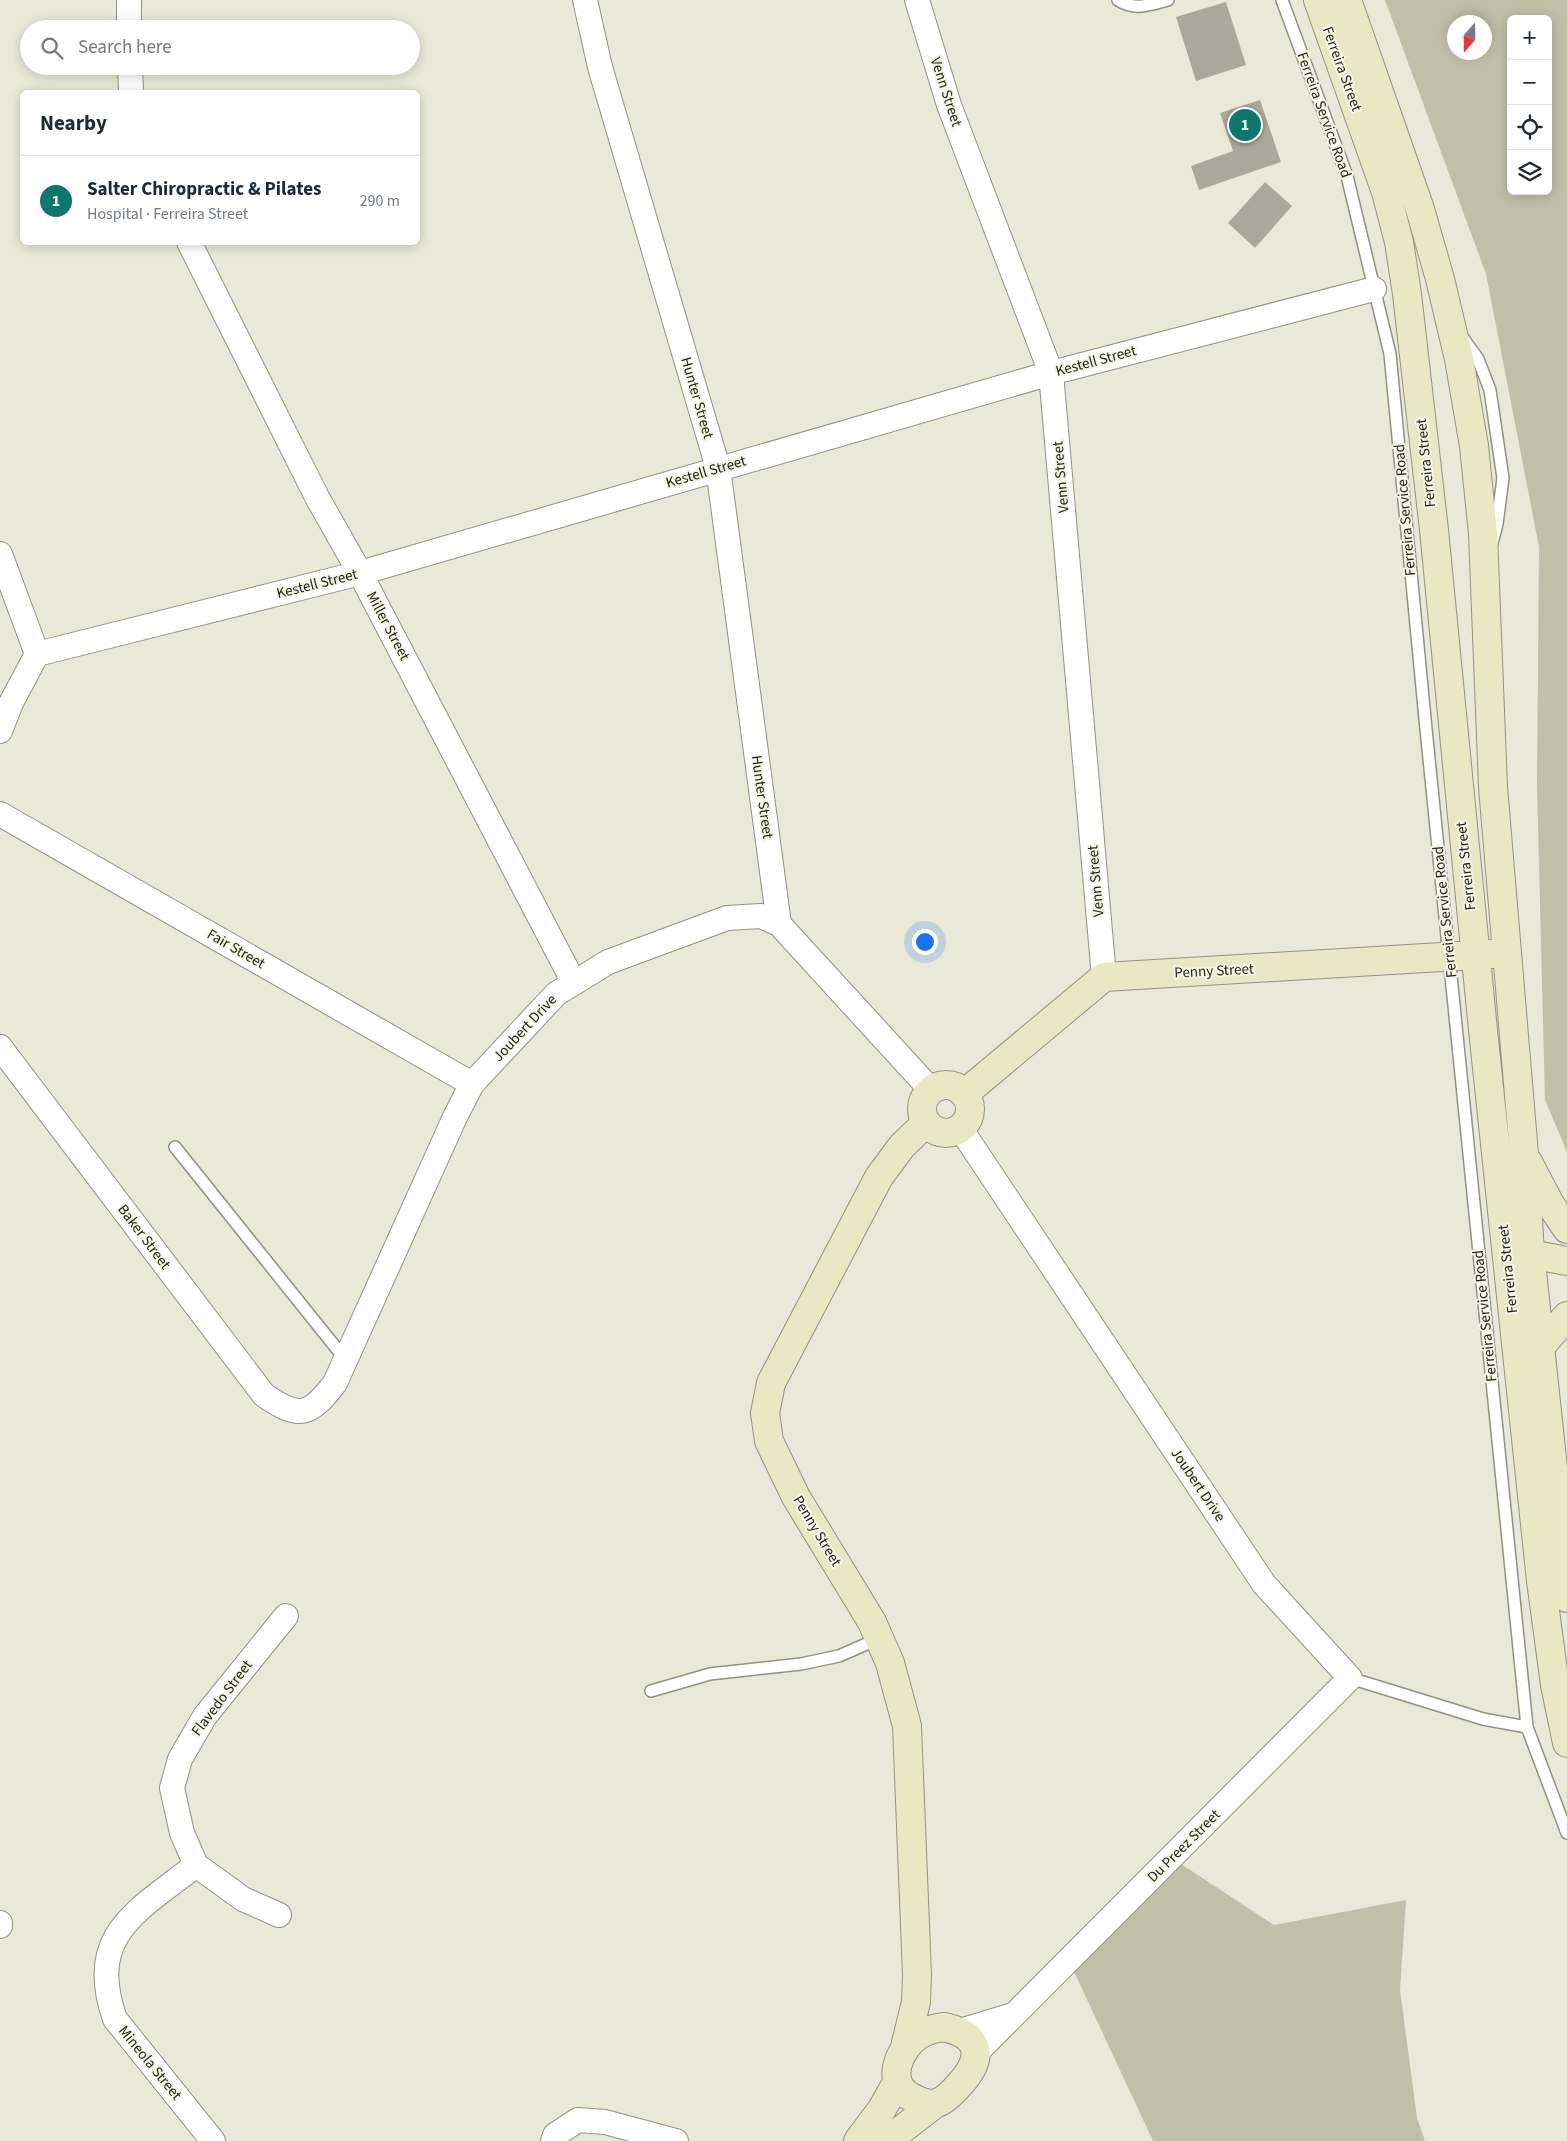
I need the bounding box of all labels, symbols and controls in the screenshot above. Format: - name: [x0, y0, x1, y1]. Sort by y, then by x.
- north arrow: [1447, 15, 1492, 60]
- map controls: [1507, 15, 1552, 195]
- button: +: [1507, 15, 1552, 60]
- search box: [20, 20, 420, 75]
- street label: Ferreira Street: [1317, 24, 1367, 114]
- icon: search: [38, 34, 66, 62]
- text: Search here: [78, 34, 172, 61]
- street label: Ferreira Service Road: [1292, 49, 1356, 181]
- street label: Venn Street: [925, 55, 967, 129]
- button: −: [1507, 60, 1552, 105]
- button: locate: [1507, 105, 1552, 150]
- pin: 1: [1229, 106, 1261, 144]
- text: Nearby: [40, 108, 107, 138]
- button: layers: [1507, 150, 1552, 195]
- text: Salter Chiropractic & Pilates: [87, 176, 321, 203]
- text: 1: [52, 190, 60, 212]
- text: 290 m: [360, 190, 400, 212]
- text: Hospital · Ferreira Street: [87, 203, 248, 225]
- street label: Kestell Street: [1053, 340, 1139, 382]
- street label: Hunter Street: [675, 355, 719, 441]
- street label: Ferreira Street: [1411, 418, 1441, 508]
- street label: Venn Street: [1047, 440, 1075, 514]
- street label: Ferreira Service Road: [1389, 443, 1421, 577]
- street label: Kestell Street: [663, 451, 749, 493]
- street label: Kestell Street: [274, 564, 360, 604]
- street label: Miller Street: [361, 588, 415, 664]
- street label: Hunter Street: [746, 754, 778, 840]
- street label: Ferreira Street: [1451, 821, 1481, 911]
- street label: Venn Street: [1082, 844, 1110, 918]
- street label: Ferreira Service Road: [1428, 845, 1462, 979]
- street label: Fair Street: [203, 924, 269, 974]
- your location: [912, 929, 938, 955]
- street label: Penny Street: [1174, 958, 1254, 984]
- street label: Joubert Drive: [488, 990, 562, 1066]
- street label: Baker Street: [113, 1200, 175, 1274]
- street label: Ferreira Street: [1493, 1224, 1523, 1314]
- street label: Ferreira Service Road: [1468, 1249, 1502, 1383]
- street label: Joubert Drive: [1166, 1444, 1230, 1526]
- street label: Penny Street: [788, 1491, 846, 1571]
- street label: Flavedo Street: [186, 1656, 258, 1740]
- street label: Du Preez Street: [1143, 1805, 1225, 1887]
- street label: Mineola Street: [113, 2021, 187, 2105]

